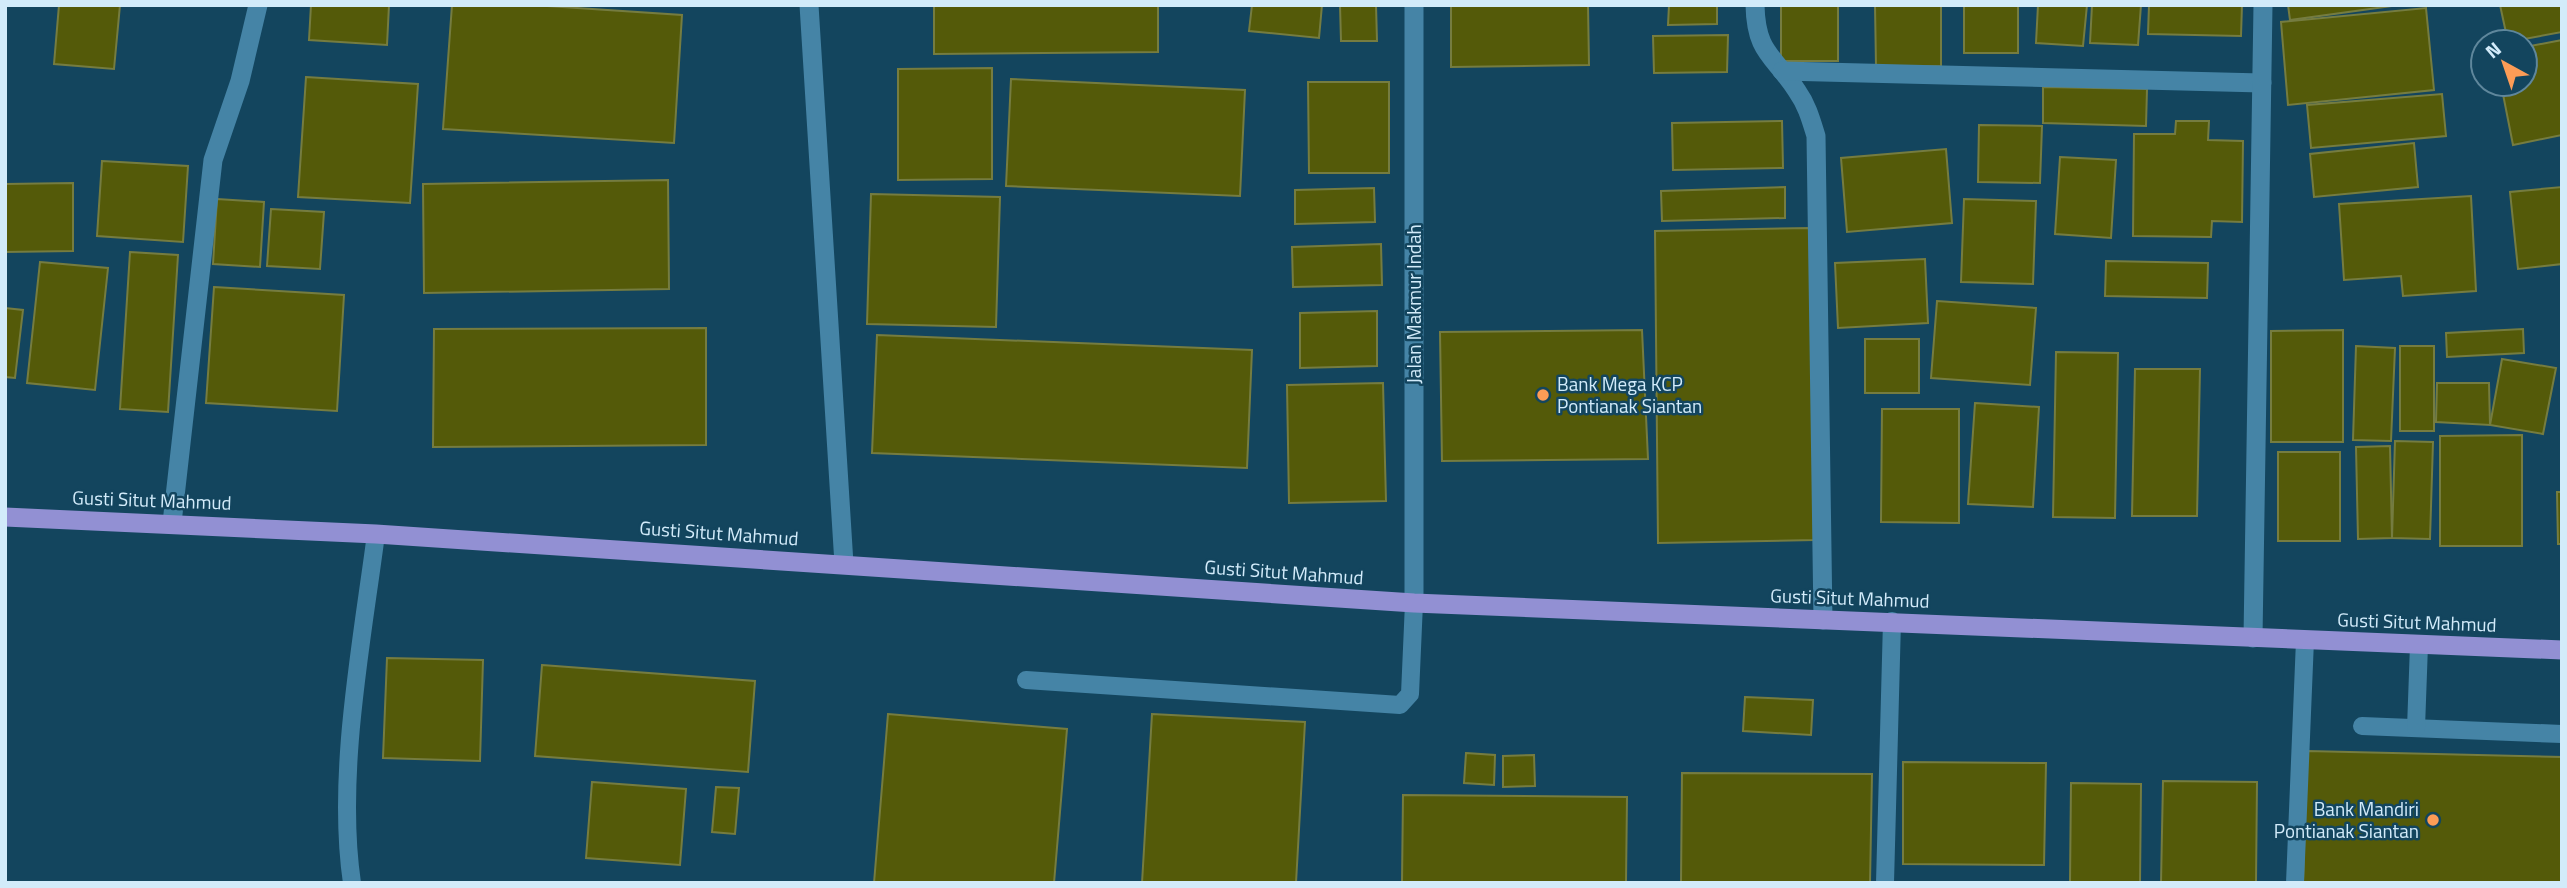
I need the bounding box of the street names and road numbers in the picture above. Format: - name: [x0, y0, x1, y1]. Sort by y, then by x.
- street label: Jalan Makmur Indah: [1399, 224, 1428, 384]
- street label: Gusti Situt Mahmud: [72, 482, 232, 517]
- street label: Gusti Situt Mahmud: [639, 512, 800, 553]
- street label: Gusti Situt Mahmud: [1204, 551, 1365, 592]
- street label: Gusti Situt Mahmud: [1770, 580, 1930, 615]
- street label: Gusti Situt Mahmud: [2337, 604, 2497, 639]

